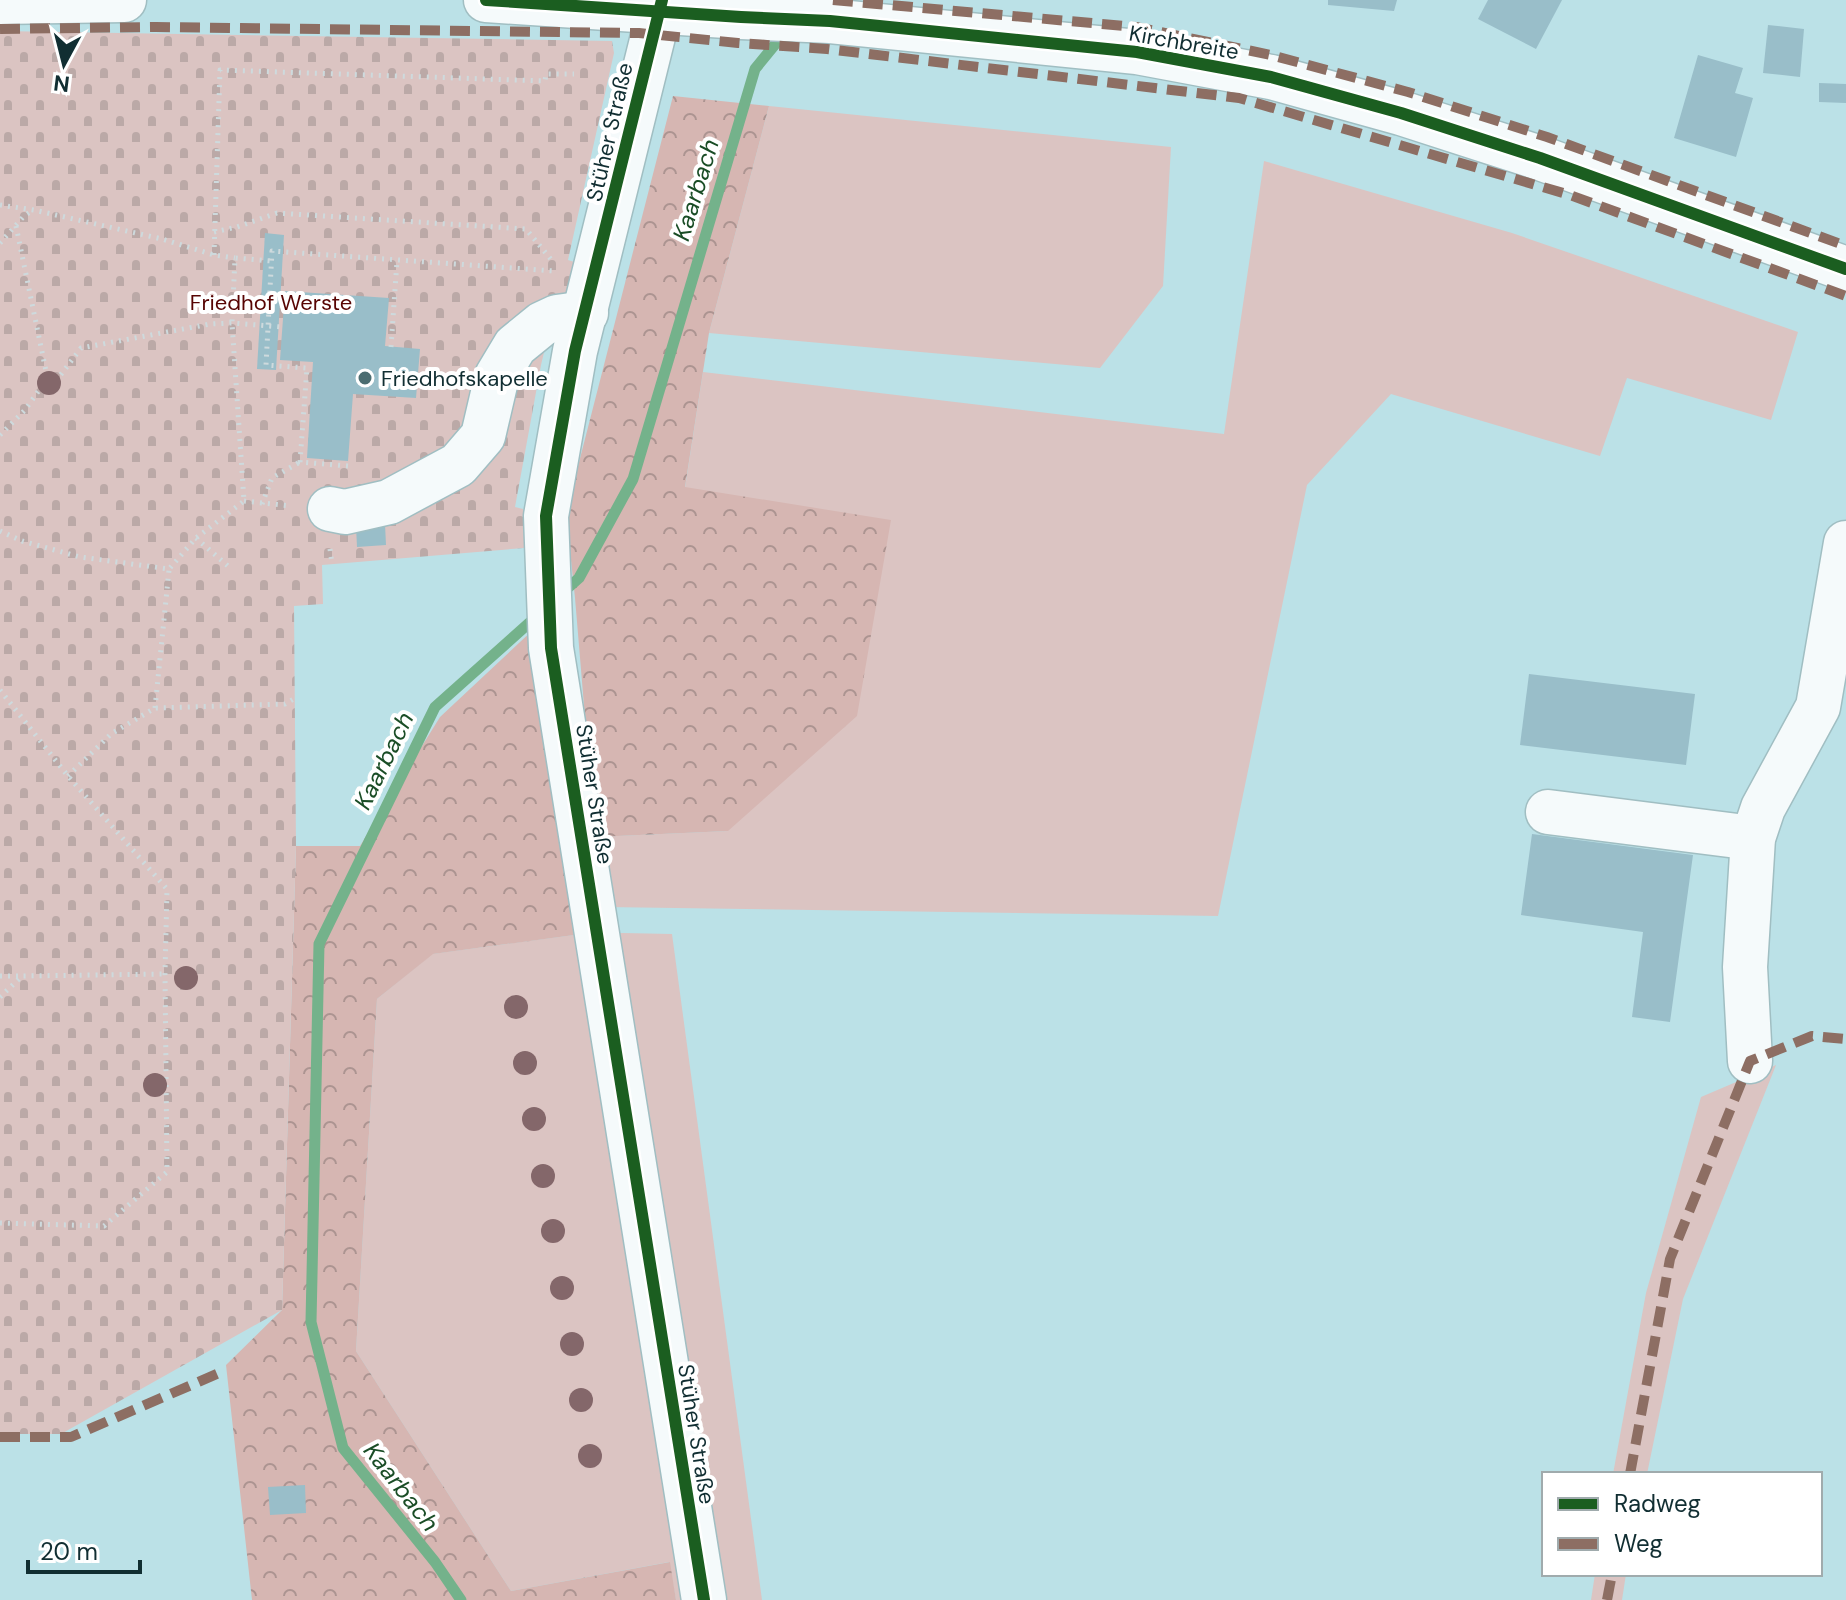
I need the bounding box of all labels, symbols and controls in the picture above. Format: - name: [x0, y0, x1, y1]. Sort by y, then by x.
- street label: Kirchbreite: [1127, 19, 1241, 66]
- north arrow: [24, 24, 104, 104]
- street label: Stüher Straße: [579, 60, 640, 204]
- text: N: [52, 68, 71, 99]
- water label: Kaarbach: [665, 135, 726, 244]
- park label: Friedhof Werste: [190, 288, 352, 317]
- place label: Friedhofskapelle: [381, 364, 548, 393]
- marker: Friedhofskapelle: [356, 369, 374, 387]
- water label: Kaarbach: [347, 707, 420, 815]
- street label: Stüher Straße: [569, 722, 620, 866]
- street label: Stüher Straße: [671, 1362, 722, 1506]
- water label: Kaarbach: [357, 1436, 446, 1538]
- legend: [1542, 1472, 1822, 1576]
- text: Radweg: [1614, 1488, 1701, 1519]
- scale bar: [28, 1524, 140, 1574]
- text: Weg: [1614, 1528, 1663, 1559]
- text: 20 m: [40, 1536, 98, 1567]

